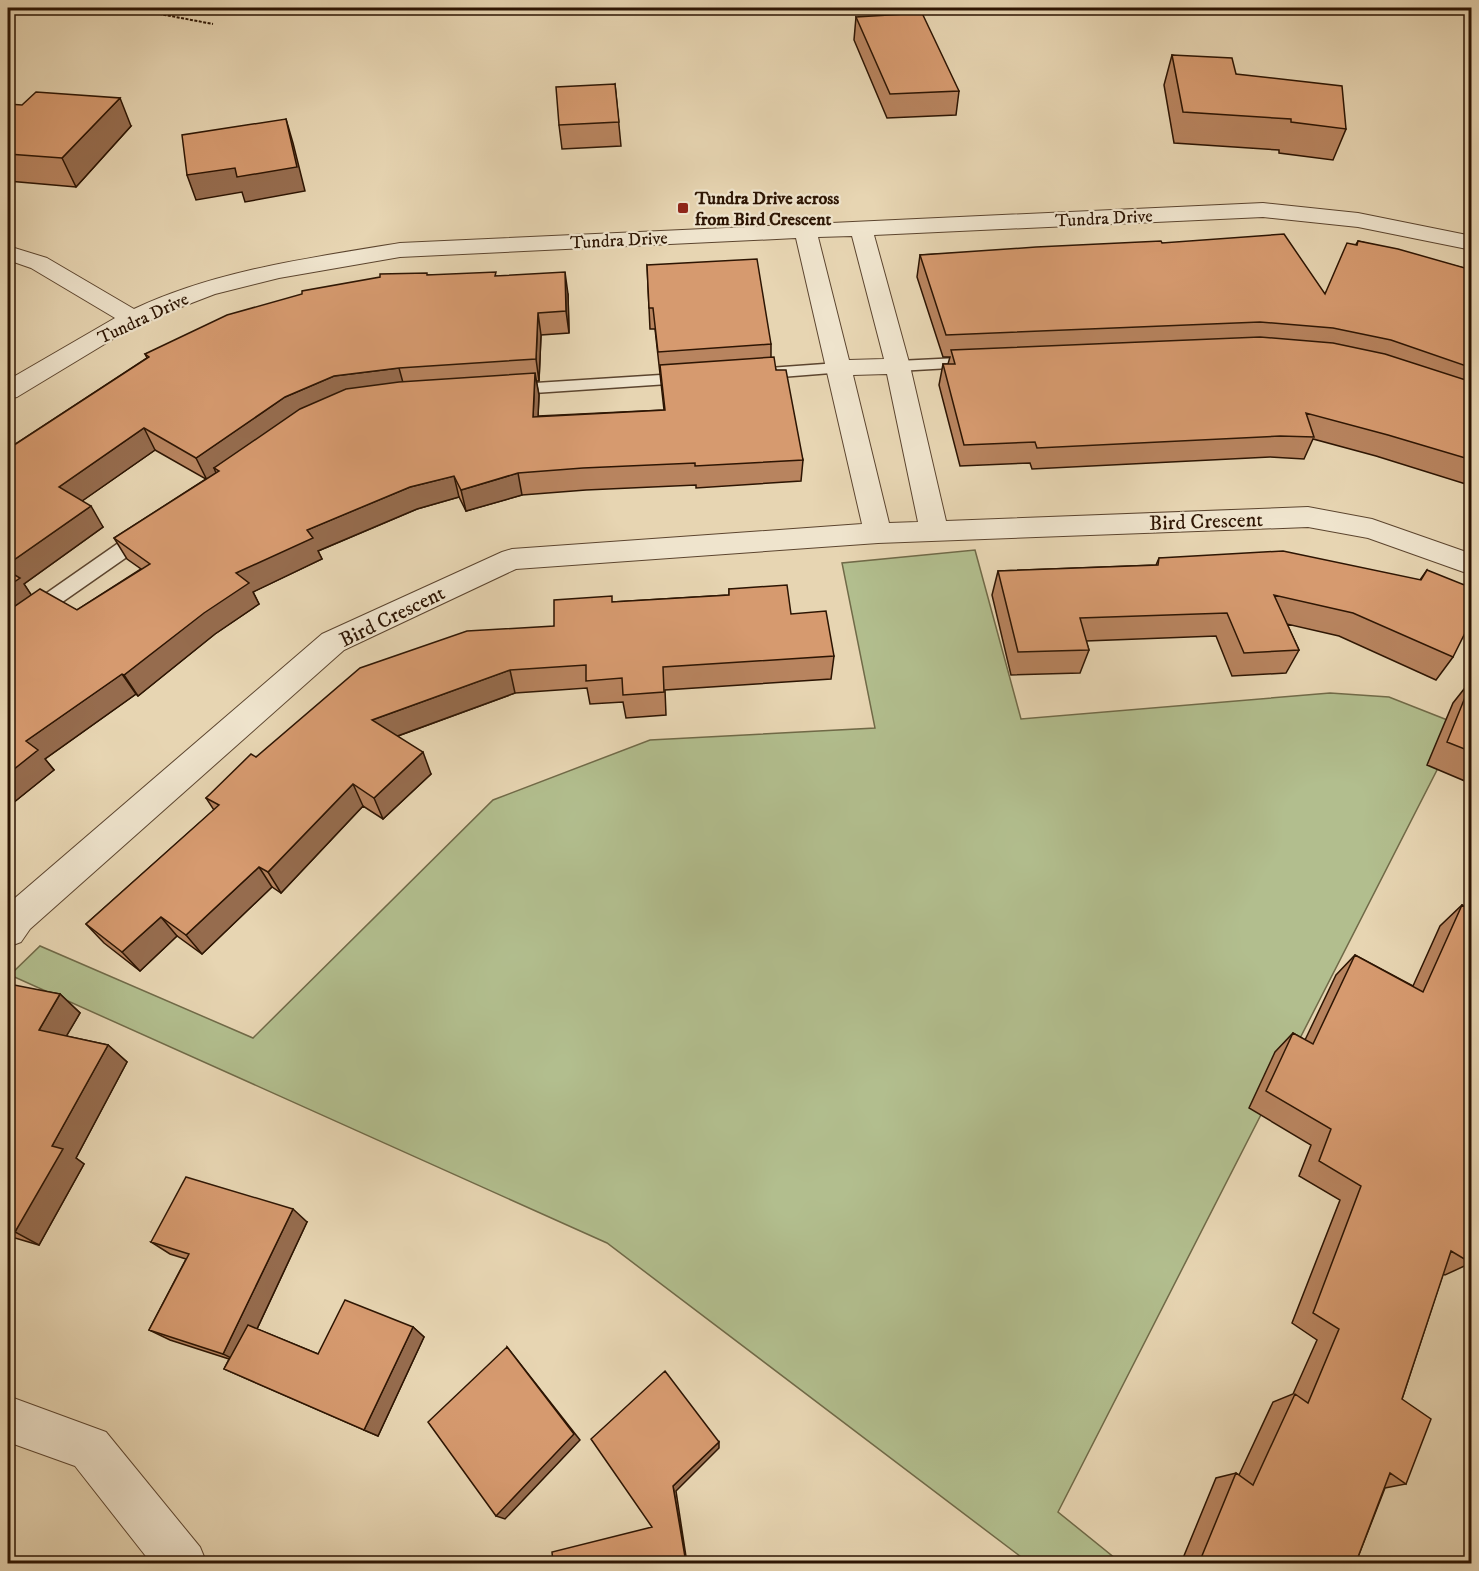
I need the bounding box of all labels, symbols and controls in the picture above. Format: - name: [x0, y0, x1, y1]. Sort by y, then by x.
- place label: Tundra Drive across from Bird Crescent: [694, 188, 839, 231]
- marker: Tundra Drive across from Bird Crescent: [676, 201, 690, 215]
- street label: Tundra Drive: [1055, 205, 1153, 233]
- street label: Tundra Drive: [570, 227, 668, 255]
- street label: Tundra Drive: [95, 288, 192, 350]
- street label: Bird Crescent: [1149, 507, 1264, 537]
- street label: Bird Crescent: [335, 580, 450, 654]

